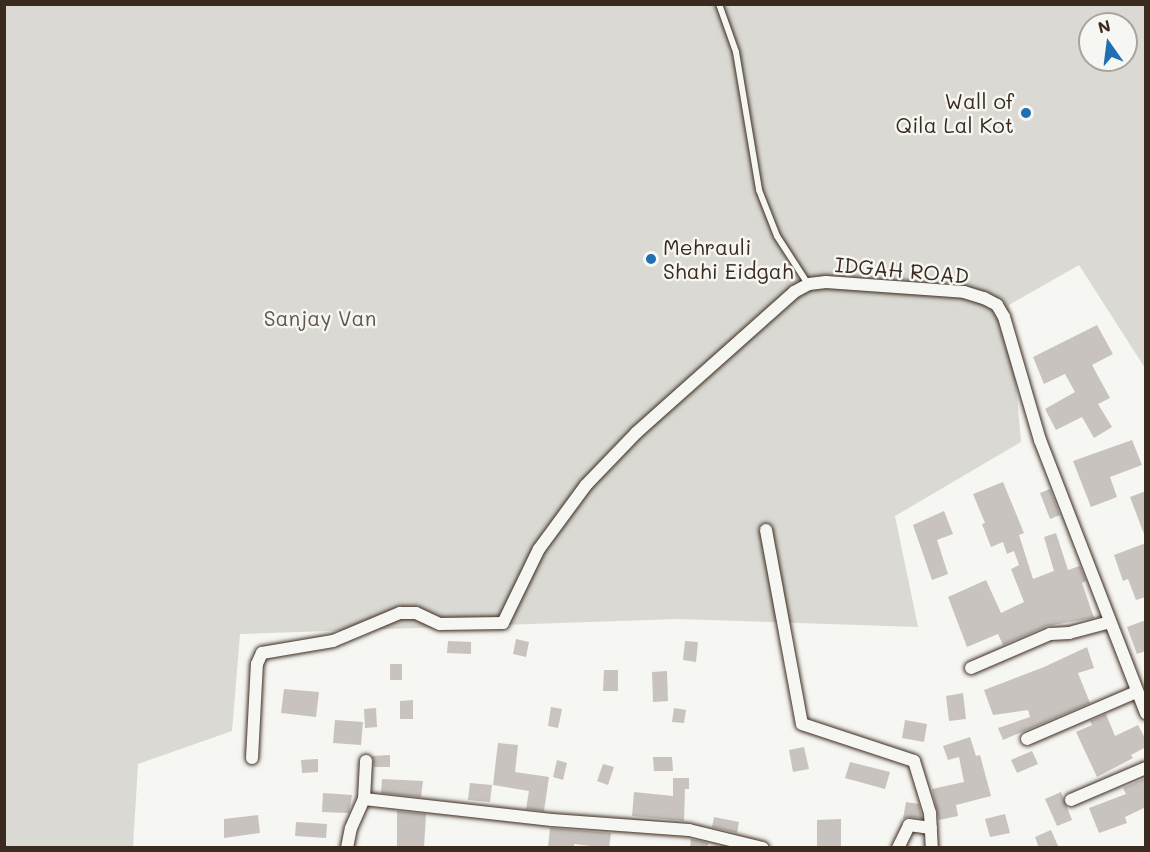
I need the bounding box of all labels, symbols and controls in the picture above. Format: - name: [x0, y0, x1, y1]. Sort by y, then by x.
- north arrow: [1078, 12, 1138, 72]
- text: N: [1096, 14, 1112, 38]
- place label: Wall of Qila Lal Kot: [896, 88, 1014, 138]
- marker: Wall of Qila Lal Kot: [1019, 106, 1033, 120]
- place label: Mehrauli Shahi Eidgah: [663, 234, 794, 284]
- marker: Mehrauli Shahi Eidgah: [644, 252, 658, 266]
- street label: IDGAH ROAD: [834, 252, 970, 288]
- park label: Sanjay Van: [264, 305, 376, 331]

